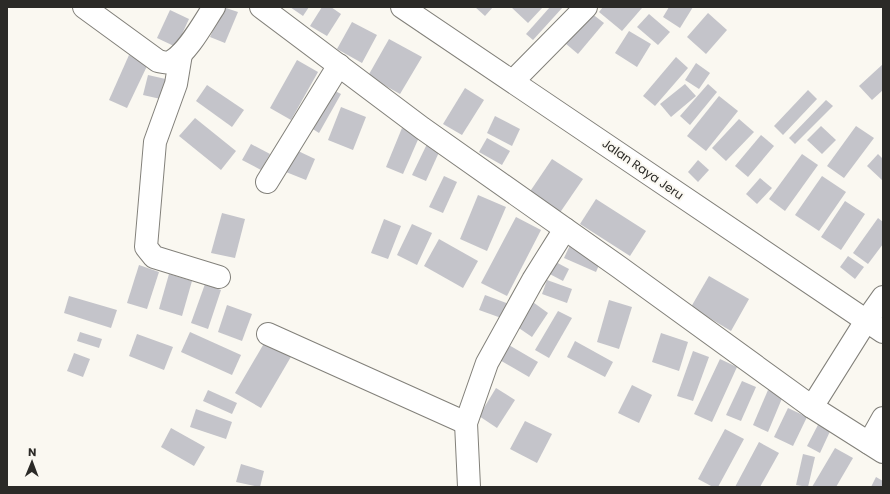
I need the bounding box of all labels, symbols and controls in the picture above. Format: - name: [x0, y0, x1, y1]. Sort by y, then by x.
- street label: Jalan Raya Jeru: [599, 135, 687, 203]
- north arrow: [12, 442, 52, 482]
- text: N: [28, 444, 36, 460]

